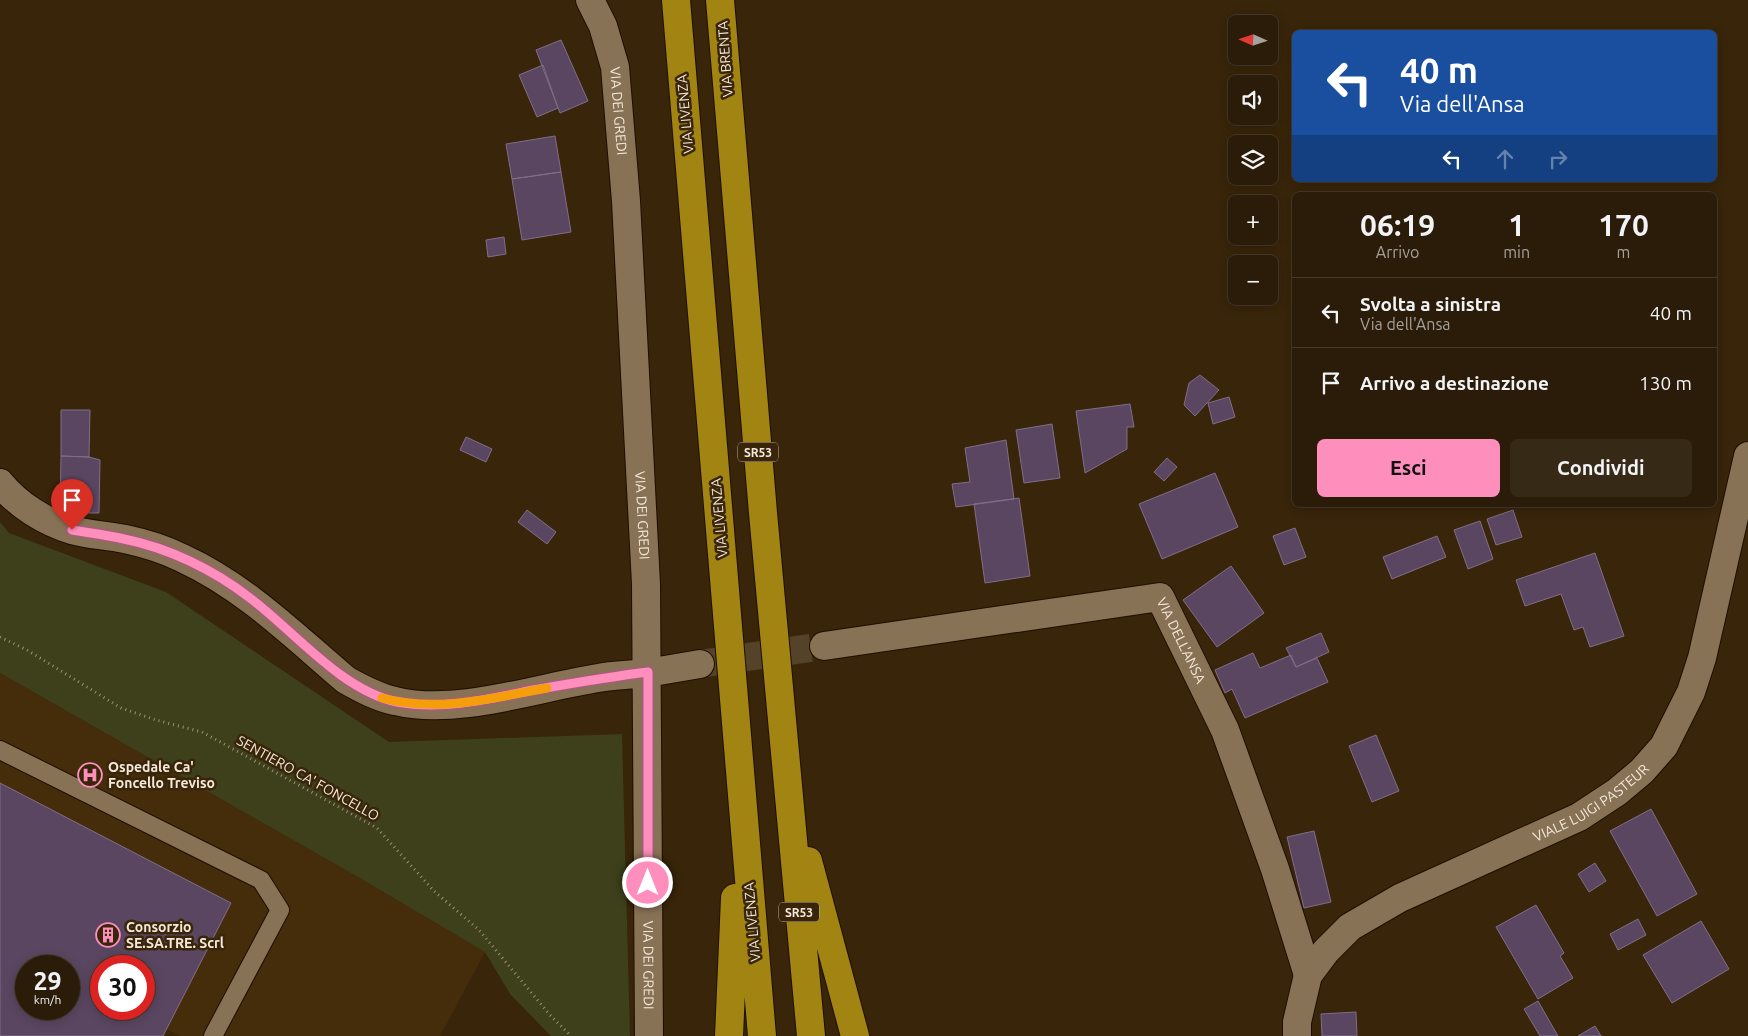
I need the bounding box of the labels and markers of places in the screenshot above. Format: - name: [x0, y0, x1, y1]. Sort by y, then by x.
- pin: [51, 479, 93, 530]
- place label: Ospedale Ca' Foncello Treviso: [108, 759, 215, 791]
- hospital icon: Ospedale Ca' Foncello Treviso: [77, 762, 103, 788]
- place label: Consorzio SE.SA.TRE. Scrl: [126, 919, 224, 951]
- building icon: Consorzio SE.SA.TRE. Scrl: [95, 922, 121, 948]

